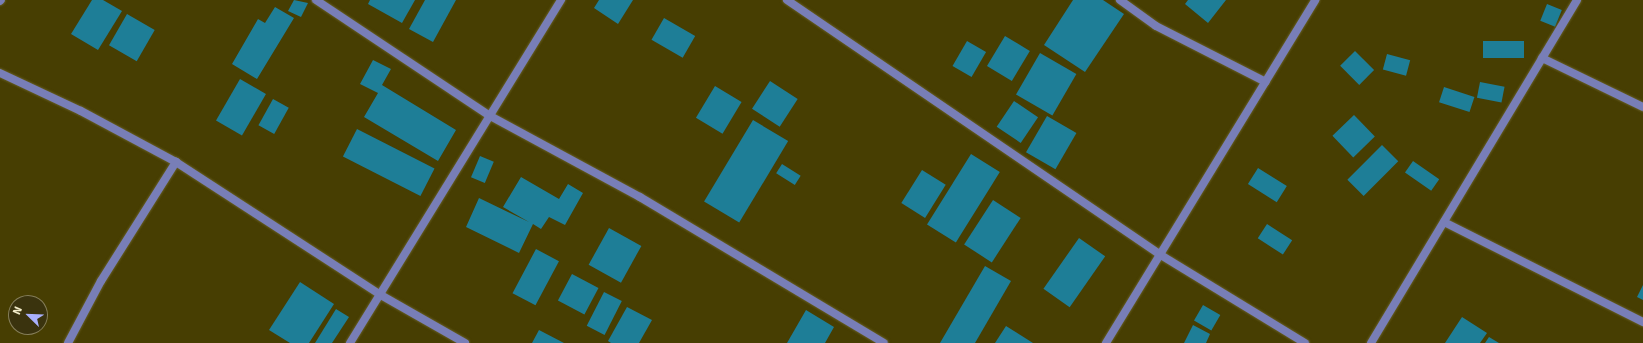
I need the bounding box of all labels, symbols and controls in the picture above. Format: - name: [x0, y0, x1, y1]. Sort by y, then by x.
- north arrow: [8, 295, 48, 335]
- text: N: [10, 304, 25, 317]

